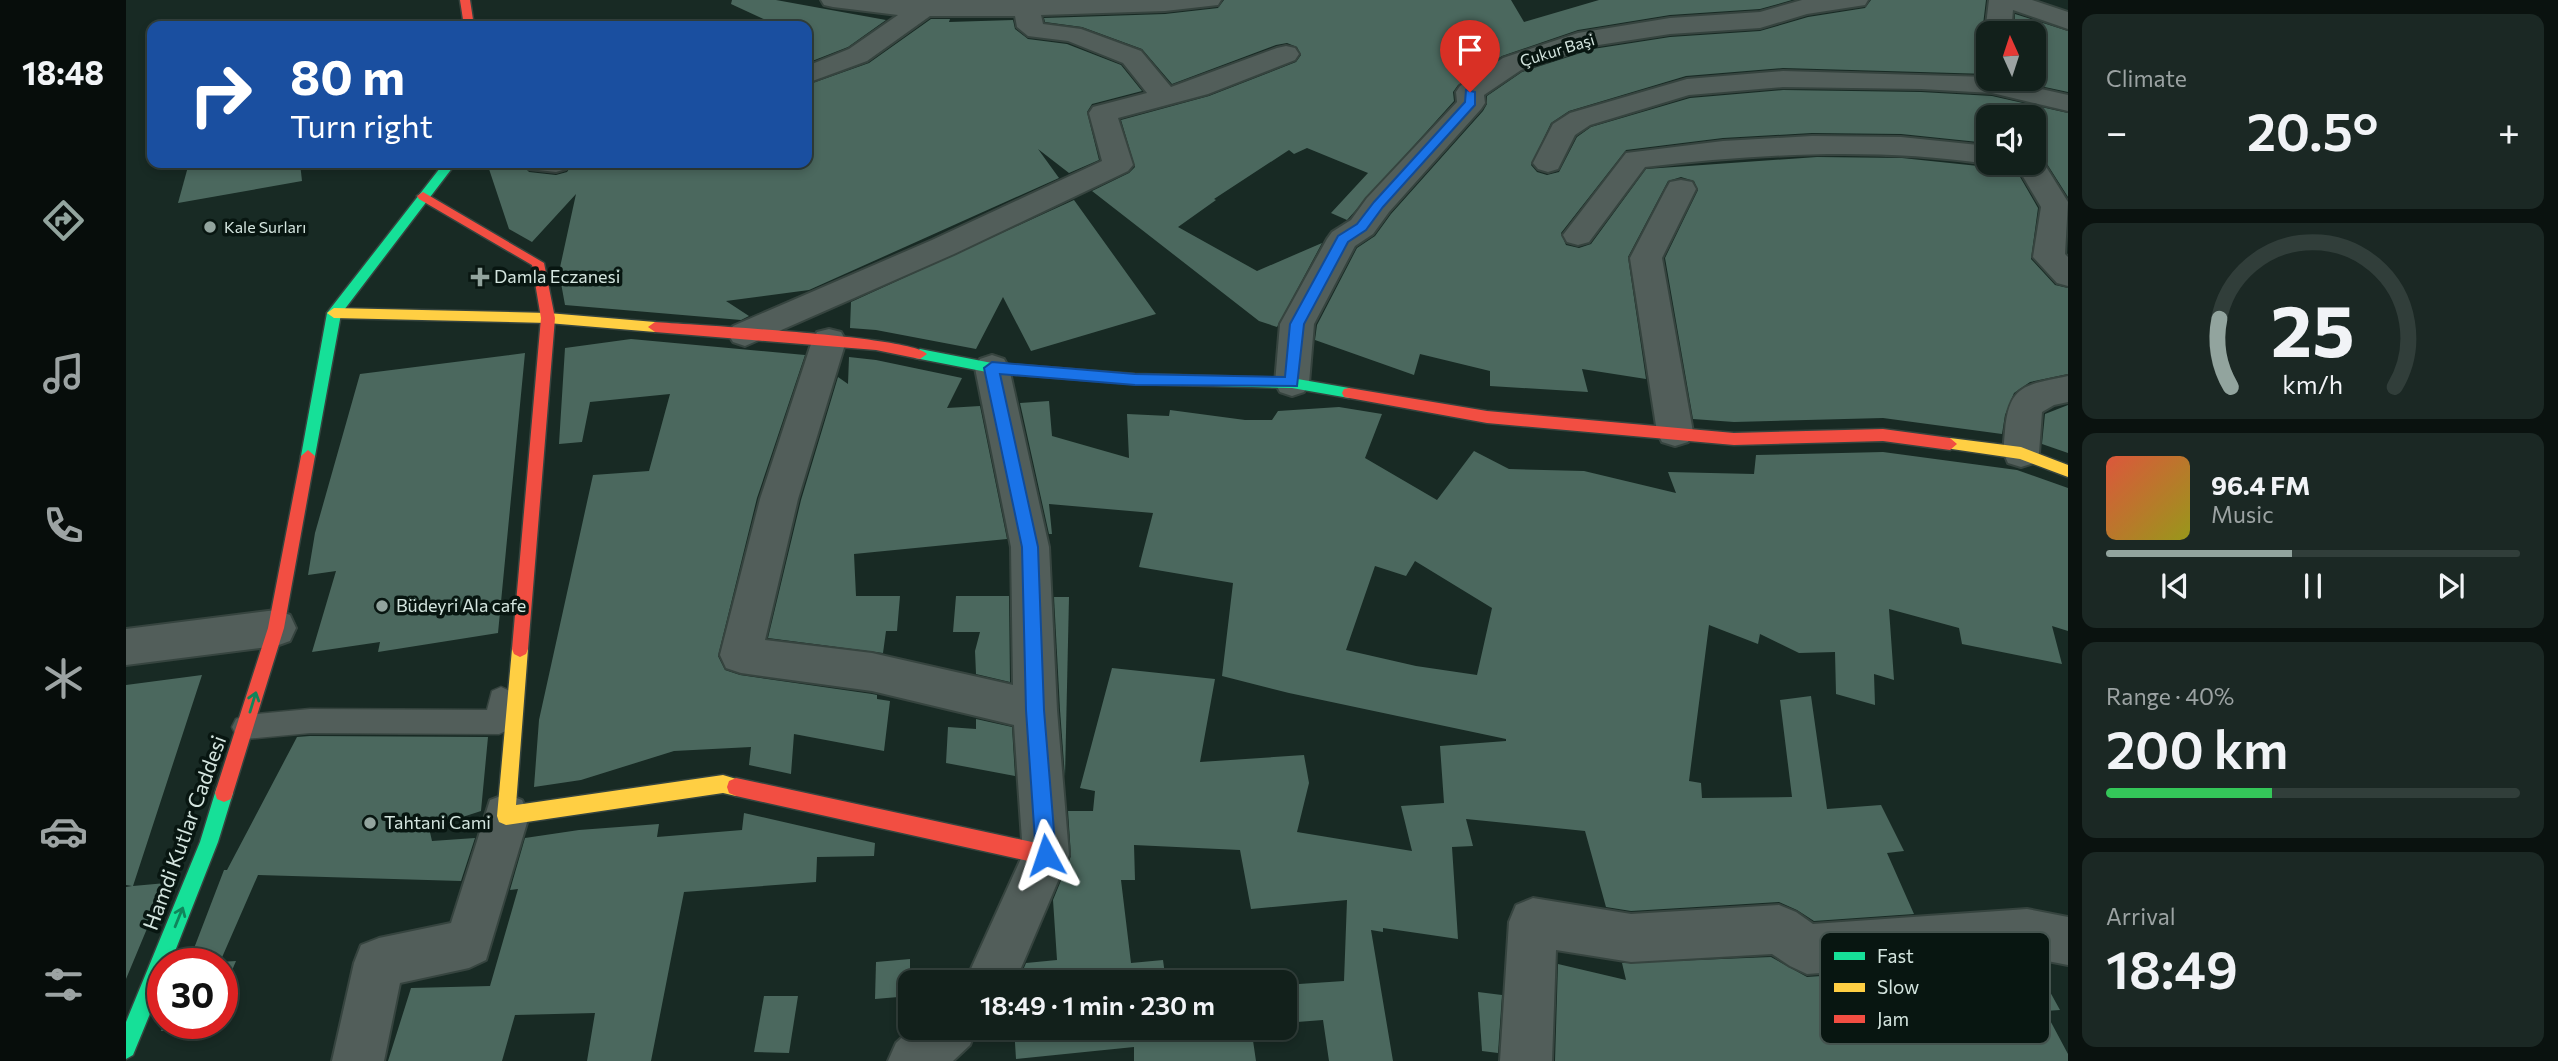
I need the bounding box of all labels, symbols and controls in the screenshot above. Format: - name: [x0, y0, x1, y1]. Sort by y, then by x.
- pin: [1440, 20, 1500, 92]
- north arrow: [1976, 21, 2046, 91]
- map controls: [1976, 21, 2046, 175]
- street label: Çukur Başi: [1517, 29, 1596, 70]
- icon: arrive: [1451, 31, 1489, 69]
- text: 80 m: [290, 45, 405, 105]
- icon: right: [175, 49, 266, 140]
- text: 18:48: [22, 52, 104, 92]
- text: Climate: [2106, 64, 2187, 92]
- text: 20.5°: [2247, 98, 2378, 162]
- text: Turn right: [290, 105, 433, 145]
- button: sound: [1976, 105, 2046, 175]
- text: −: [2106, 107, 2128, 154]
- text: +: [2498, 107, 2520, 154]
- icon: directions: [39, 196, 88, 245]
- place label: Kale Surları: [224, 217, 306, 236]
- marker: Kale Surları: [202, 219, 218, 235]
- place label: Damla Eczanesi: [494, 265, 620, 287]
- marker: Damla Eczanesi: [472, 269, 488, 285]
- text: 25: [2271, 284, 2355, 373]
- icon: music: [39, 349, 88, 398]
- text: km/h: [2283, 369, 2343, 399]
- text: 96.4 FM: [2211, 469, 2310, 500]
- text: Music: [2211, 500, 2274, 528]
- icon: phone: [39, 501, 88, 550]
- icon: previous: [2156, 567, 2194, 605]
- icon: pause: [2294, 567, 2332, 605]
- icon: next: [2432, 567, 2470, 605]
- place label: Büdeyri Ala cafe: [396, 594, 526, 616]
- marker: Büdeyri Ala cafe: [374, 598, 390, 614]
- icon: climate: [39, 654, 88, 703]
- text: Range · 40%: [2106, 682, 2234, 710]
- one-way arrow: [247, 691, 260, 713]
- text: 200 km: [2106, 716, 2288, 780]
- street label: Hamdi Kutlar Caddesi: [137, 732, 230, 933]
- icon: car: [39, 807, 88, 856]
- place label: Tahtani Cami: [384, 811, 491, 833]
- marker: Tahtani Cami: [362, 815, 378, 831]
- position arrow: [1009, 818, 1083, 892]
- text: Arrival: [2106, 902, 2176, 930]
- one-way arrow: [173, 906, 186, 928]
- legend: [1820, 932, 2050, 1044]
- text: 18:49: [2106, 936, 2238, 1000]
- text: Fast: [1877, 944, 1914, 967]
- speed limit sign: 30: [147, 948, 238, 1039]
- icon: filters: [39, 960, 88, 1009]
- text: Slow: [1877, 975, 1919, 998]
- text: 18:49 · 1 min · 230 m: [980, 989, 1215, 1020]
- text: Jam: [1877, 1007, 1909, 1030]

